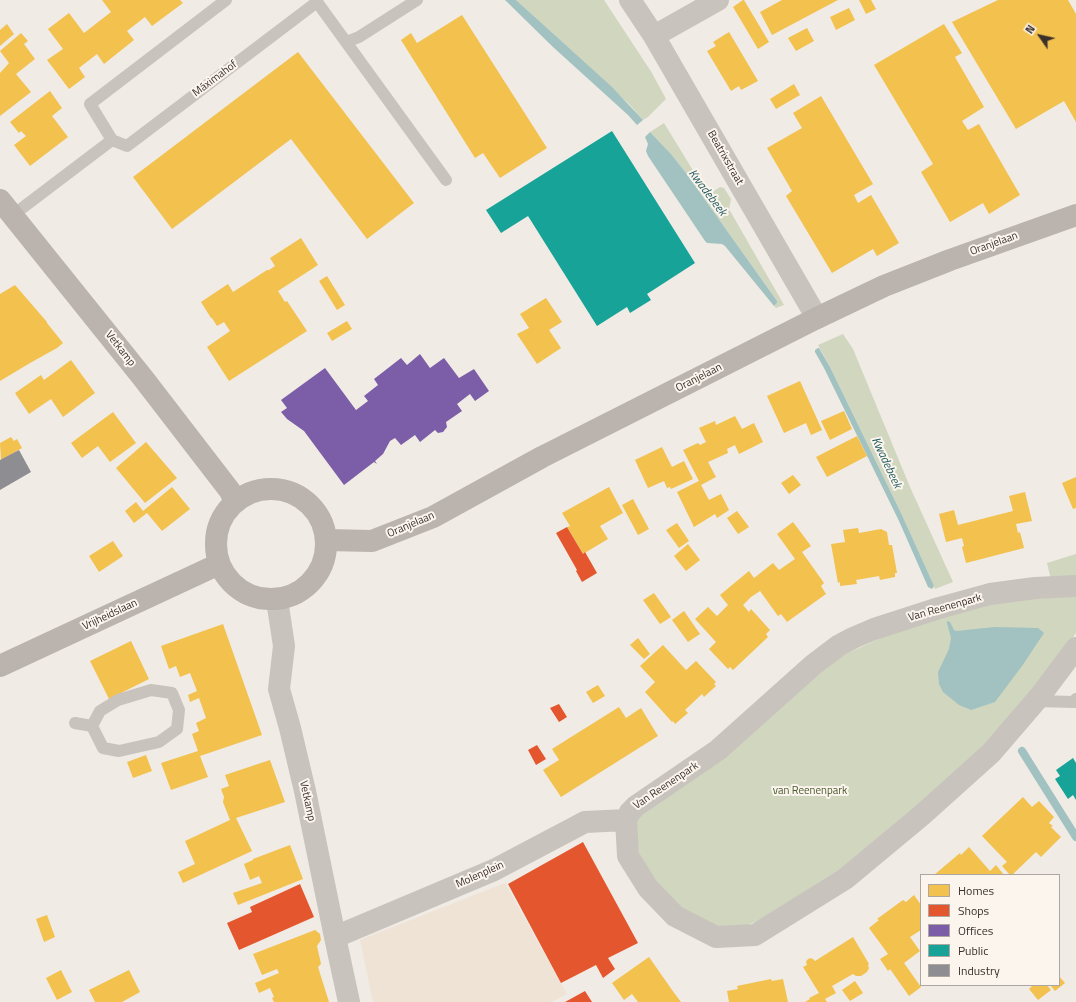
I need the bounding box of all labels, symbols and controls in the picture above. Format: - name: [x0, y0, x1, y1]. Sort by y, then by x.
- north arrow: [1020, 16, 1060, 56]
- text: N: [1021, 22, 1039, 37]
- street label: Máximahof: [190, 58, 240, 100]
- street label: Beatrixstraat: [704, 128, 746, 188]
- water label: Kwadebeek: [685, 167, 729, 219]
- street label: Oranjelaan: [968, 229, 1020, 259]
- street label: Vetkamp: [102, 329, 138, 369]
- street label: Oranjelaan: [674, 361, 724, 395]
- water label: Kwadebeek: [868, 435, 904, 491]
- street label: Oranjelaan: [385, 509, 437, 541]
- street label: Van Reenenpark: [907, 591, 983, 625]
- street label: Vrijheidslaan: [80, 597, 140, 633]
- street label: Van Reenenpark: [631, 759, 701, 813]
- street label: Vetkamp: [296, 779, 318, 823]
- park label: van Reenenpark: [773, 784, 847, 798]
- street label: Molenplein: [454, 859, 506, 891]
- legend: [920, 874, 1060, 986]
- text: Homes: [958, 881, 994, 900]
- text: Shops: [958, 901, 989, 920]
- text: Offices: [958, 921, 993, 940]
- text: Public: [958, 941, 988, 960]
- text: Industry: [958, 961, 1000, 980]

